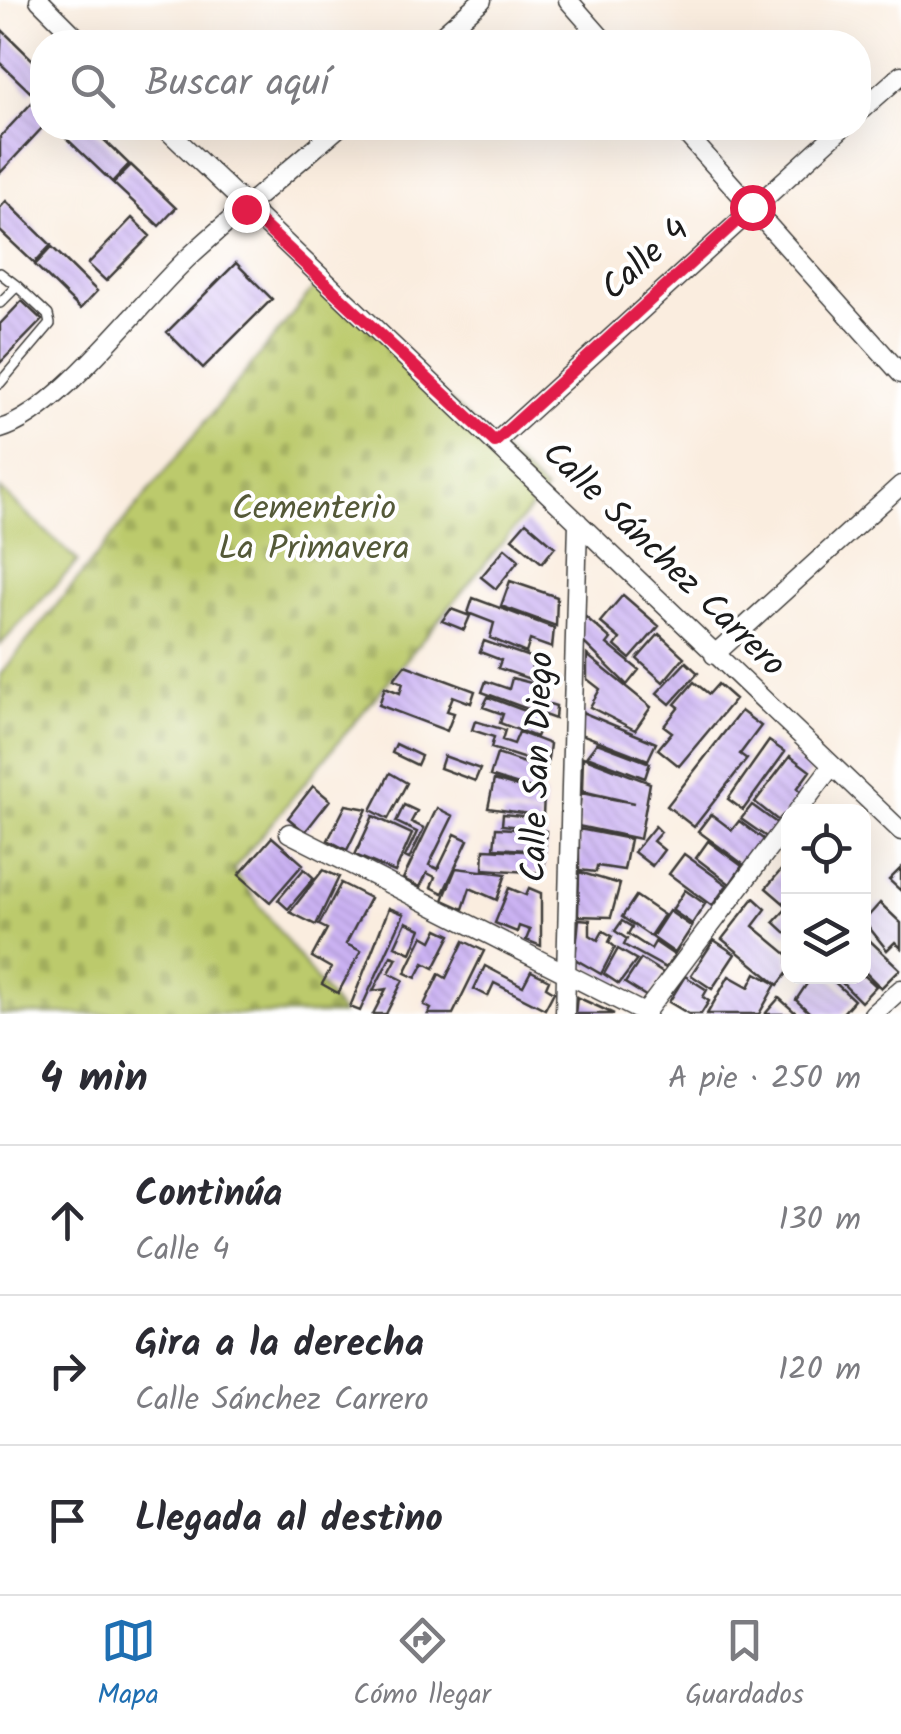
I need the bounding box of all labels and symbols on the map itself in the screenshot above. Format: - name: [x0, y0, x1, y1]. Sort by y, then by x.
- route start: [730, 185, 776, 231]
- route end: [224, 187, 270, 233]
- street label: Calle 4: [589, 205, 703, 315]
- street label: Calle Sánchez Carrero: [528, 428, 798, 692]
- park label: Cementerio La Primavera: [218, 482, 410, 578]
- street label: Calle San Diego: [507, 651, 571, 883]

